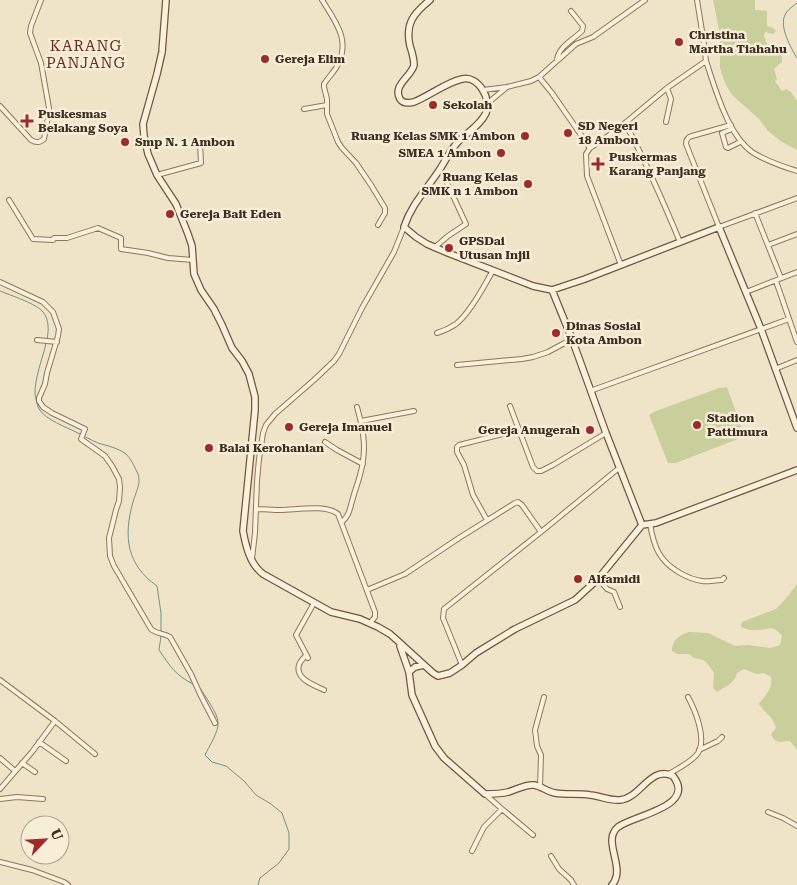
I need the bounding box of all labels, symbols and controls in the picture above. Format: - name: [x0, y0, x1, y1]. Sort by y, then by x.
- place label: Christina Martha Tiahahu: [689, 28, 787, 56]
- marker: Christina Martha Tiahahu: [673, 36, 685, 48]
- district label: KARANG PANJANG: [46, 37, 126, 72]
- place label: Gereja Elim: [275, 52, 345, 66]
- marker: Gereja Elim: [259, 53, 271, 65]
- place label: Sekolah: [443, 98, 492, 112]
- marker: Sekolah: [427, 99, 439, 111]
- place label: Puskesmas Belakang Soya: [38, 107, 128, 135]
- marker: Puskesmas Belakang Soya: [20, 114, 34, 128]
- place label: SD Negeri 18 Ambon: [578, 119, 639, 147]
- marker: SD Negeri 18 Ambon: [562, 127, 574, 139]
- place label: Ruang Kelas SMK 1 Ambon: [351, 129, 515, 143]
- marker: Ruang Kelas SMK 1 Ambon: [519, 130, 531, 142]
- place label: Smp N. 1 Ambon: [135, 135, 235, 149]
- marker: Smp N. 1 Ambon: [119, 136, 131, 148]
- place label: SMEA 1 Ambon: [399, 146, 491, 160]
- marker: SMEA 1 Ambon: [495, 147, 507, 159]
- place label: Puskermas Karang Panjang: [609, 150, 706, 178]
- marker: Puskermas Karang Panjang: [591, 157, 605, 171]
- place label: Ruang Kelas SMK n 1 Ambon: [422, 170, 518, 198]
- marker: Ruang Kelas SMK n 1 Ambon: [522, 178, 534, 190]
- place label: Gereja Bait Eden: [180, 207, 281, 221]
- marker: Gereja Bait Eden: [164, 208, 176, 220]
- place label: GPSDai Utusan Injil: [459, 234, 530, 262]
- marker: GPSDai Utusan Injil: [443, 242, 455, 254]
- place label: Dinas Sosial Kota Ambon: [566, 319, 642, 347]
- marker: Dinas Sosial Kota Ambon: [550, 327, 562, 339]
- place label: Stadion Pattimura: [707, 411, 768, 439]
- marker: Stadion Pattimura: [691, 419, 703, 431]
- place label: Gereja Imanuel: [299, 420, 392, 434]
- marker: Gereja Imanuel: [283, 421, 295, 433]
- place label: Gereja Anugerah: [478, 423, 580, 437]
- marker: Gereja Anugerah: [584, 424, 596, 436]
- place label: Balai Kerohanian: [219, 441, 324, 455]
- marker: Balai Kerohanian: [203, 442, 215, 454]
- place label: Alfamidi: [588, 572, 640, 586]
- marker: Alfamidi: [572, 573, 584, 585]
- north arrow: [20, 815, 70, 865]
- text: U: [47, 826, 66, 843]

